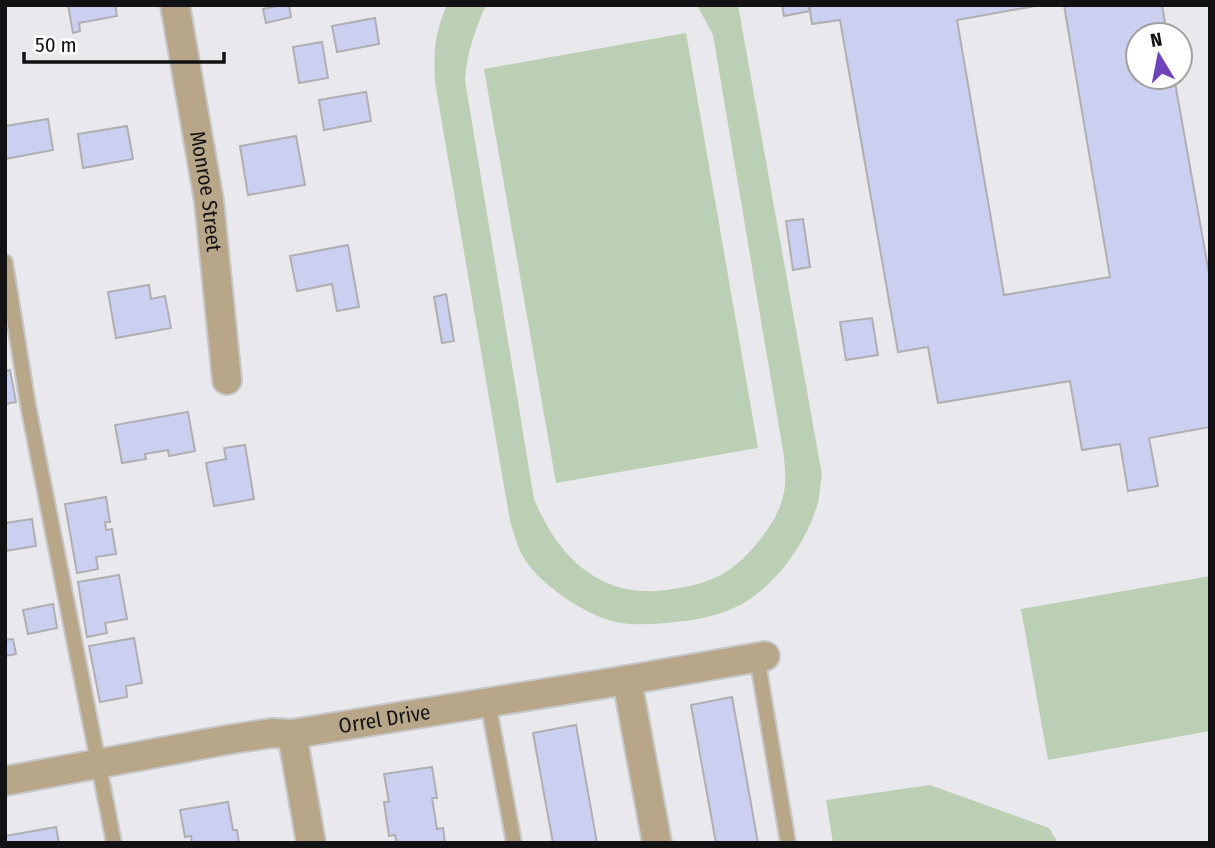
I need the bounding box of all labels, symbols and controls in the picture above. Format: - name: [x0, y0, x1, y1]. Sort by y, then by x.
- scale bar: [24, 21, 224, 65]
- north arrow: [1124, 21, 1194, 91]
- text: N: [1149, 27, 1164, 52]
- text: 50 m: [35, 32, 77, 58]
- street label: Monroe Street: [184, 129, 227, 253]
- street label: Orrel Drive: [337, 699, 432, 739]

